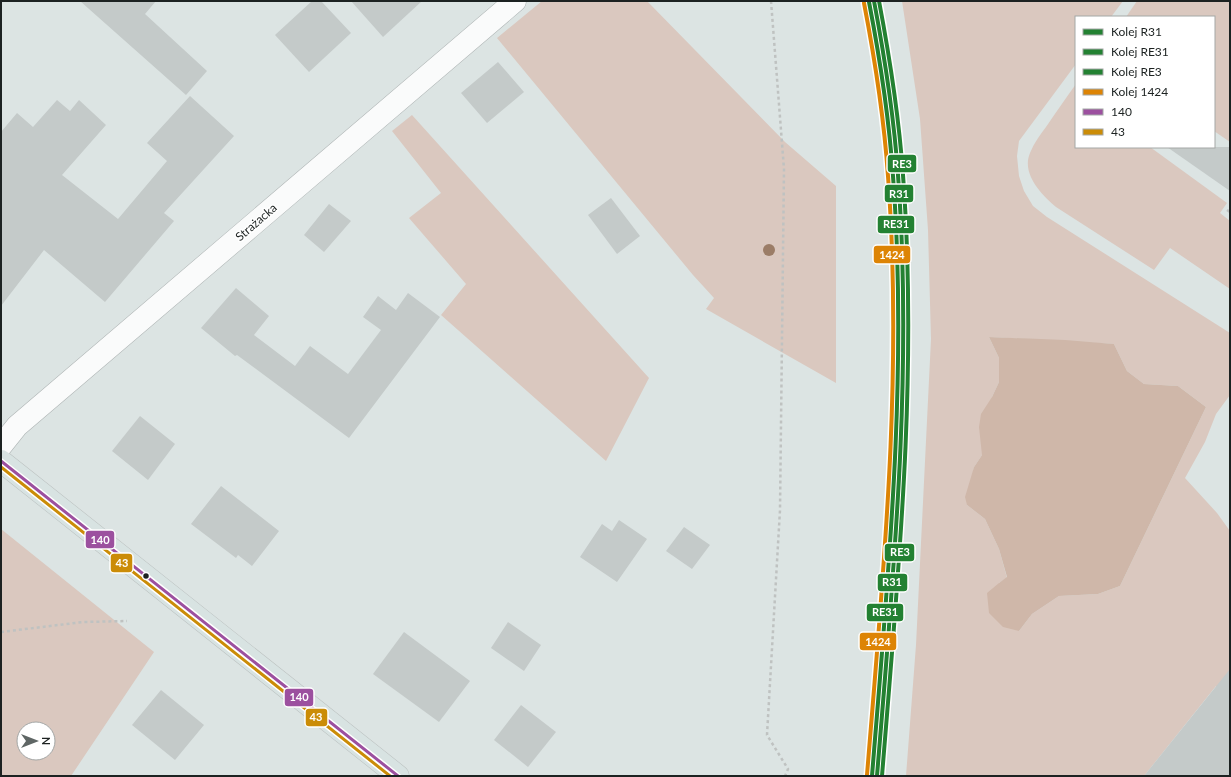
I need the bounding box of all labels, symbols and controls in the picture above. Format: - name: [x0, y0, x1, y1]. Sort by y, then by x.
- legend: [1075, 16, 1215, 148]
- text: Kolej R31: [1111, 24, 1162, 39]
- text: Kolej RE31: [1111, 44, 1169, 59]
- text: Kolej RE3: [1111, 64, 1162, 79]
- text: Kolej 1424: [1111, 84, 1168, 99]
- text: 140: [1111, 104, 1132, 119]
- text: 43: [1111, 124, 1125, 139]
- line badge: RE3: [887, 154, 917, 173]
- text: RE3: [892, 157, 912, 170]
- line badge: R31: [884, 184, 914, 203]
- text: R31: [889, 187, 909, 200]
- street label: Strażacka: [232, 200, 280, 244]
- line badge: RE31: [877, 215, 915, 234]
- text: RE31: [883, 217, 909, 230]
- line badge: 1424: [873, 245, 911, 264]
- text: 1424: [879, 248, 905, 261]
- line badge: 140: [85, 530, 115, 549]
- text: 140: [90, 533, 110, 546]
- line badge: RE3: [884, 543, 915, 562]
- text: RE3: [890, 545, 910, 558]
- line badge: 43: [110, 553, 133, 573]
- text: 43: [116, 556, 128, 569]
- unlabelled marker: [141, 571, 151, 581]
- line badge: R31: [877, 573, 908, 592]
- text: R31: [882, 575, 902, 588]
- line badge: RE31: [866, 603, 904, 622]
- text: RE31: [872, 605, 898, 618]
- line badge: 1424: [859, 632, 897, 651]
- text: 1424: [865, 635, 891, 648]
- line badge: 140: [284, 688, 314, 707]
- text: 140: [289, 690, 309, 703]
- line badge: 43: [305, 708, 328, 727]
- text: 43: [310, 710, 322, 723]
- north arrow: [16, 721, 56, 761]
- text: N: [40, 737, 53, 745]

